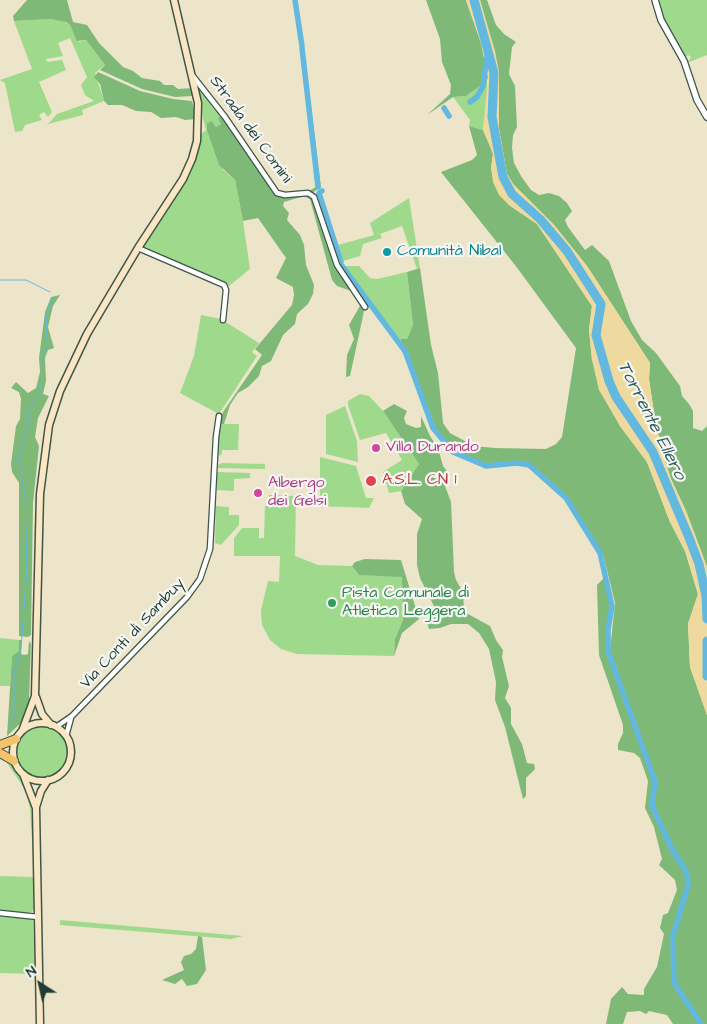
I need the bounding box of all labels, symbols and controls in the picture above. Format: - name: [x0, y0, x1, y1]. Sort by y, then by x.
- street label: Strada dei Comini: [205, 73, 295, 187]
- place label: Comunità Nibal: [397, 242, 501, 262]
- marker: Comunità Nibal: [381, 246, 393, 258]
- water label: Torrente Ellero: [612, 358, 690, 484]
- place label: Villa Durando: [386, 438, 479, 458]
- marker: Villa Durando: [370, 442, 382, 454]
- place label: A.S.L. CN 1: [382, 471, 457, 491]
- place label: Albergo dei Gelsi: [268, 474, 326, 512]
- marker: A.S.L. CN 1: [364, 474, 378, 488]
- marker: Albergo dei Gelsi: [252, 487, 264, 499]
- street label: Via Conti di Sambuy: [77, 575, 189, 693]
- place label: Pista Comunale di Atletica Leggera: [342, 584, 469, 622]
- marker: Pista Comunale di Atletica Leggera: [326, 597, 338, 609]
- north arrow: [15, 959, 65, 1009]
- text: N: [22, 961, 41, 982]

